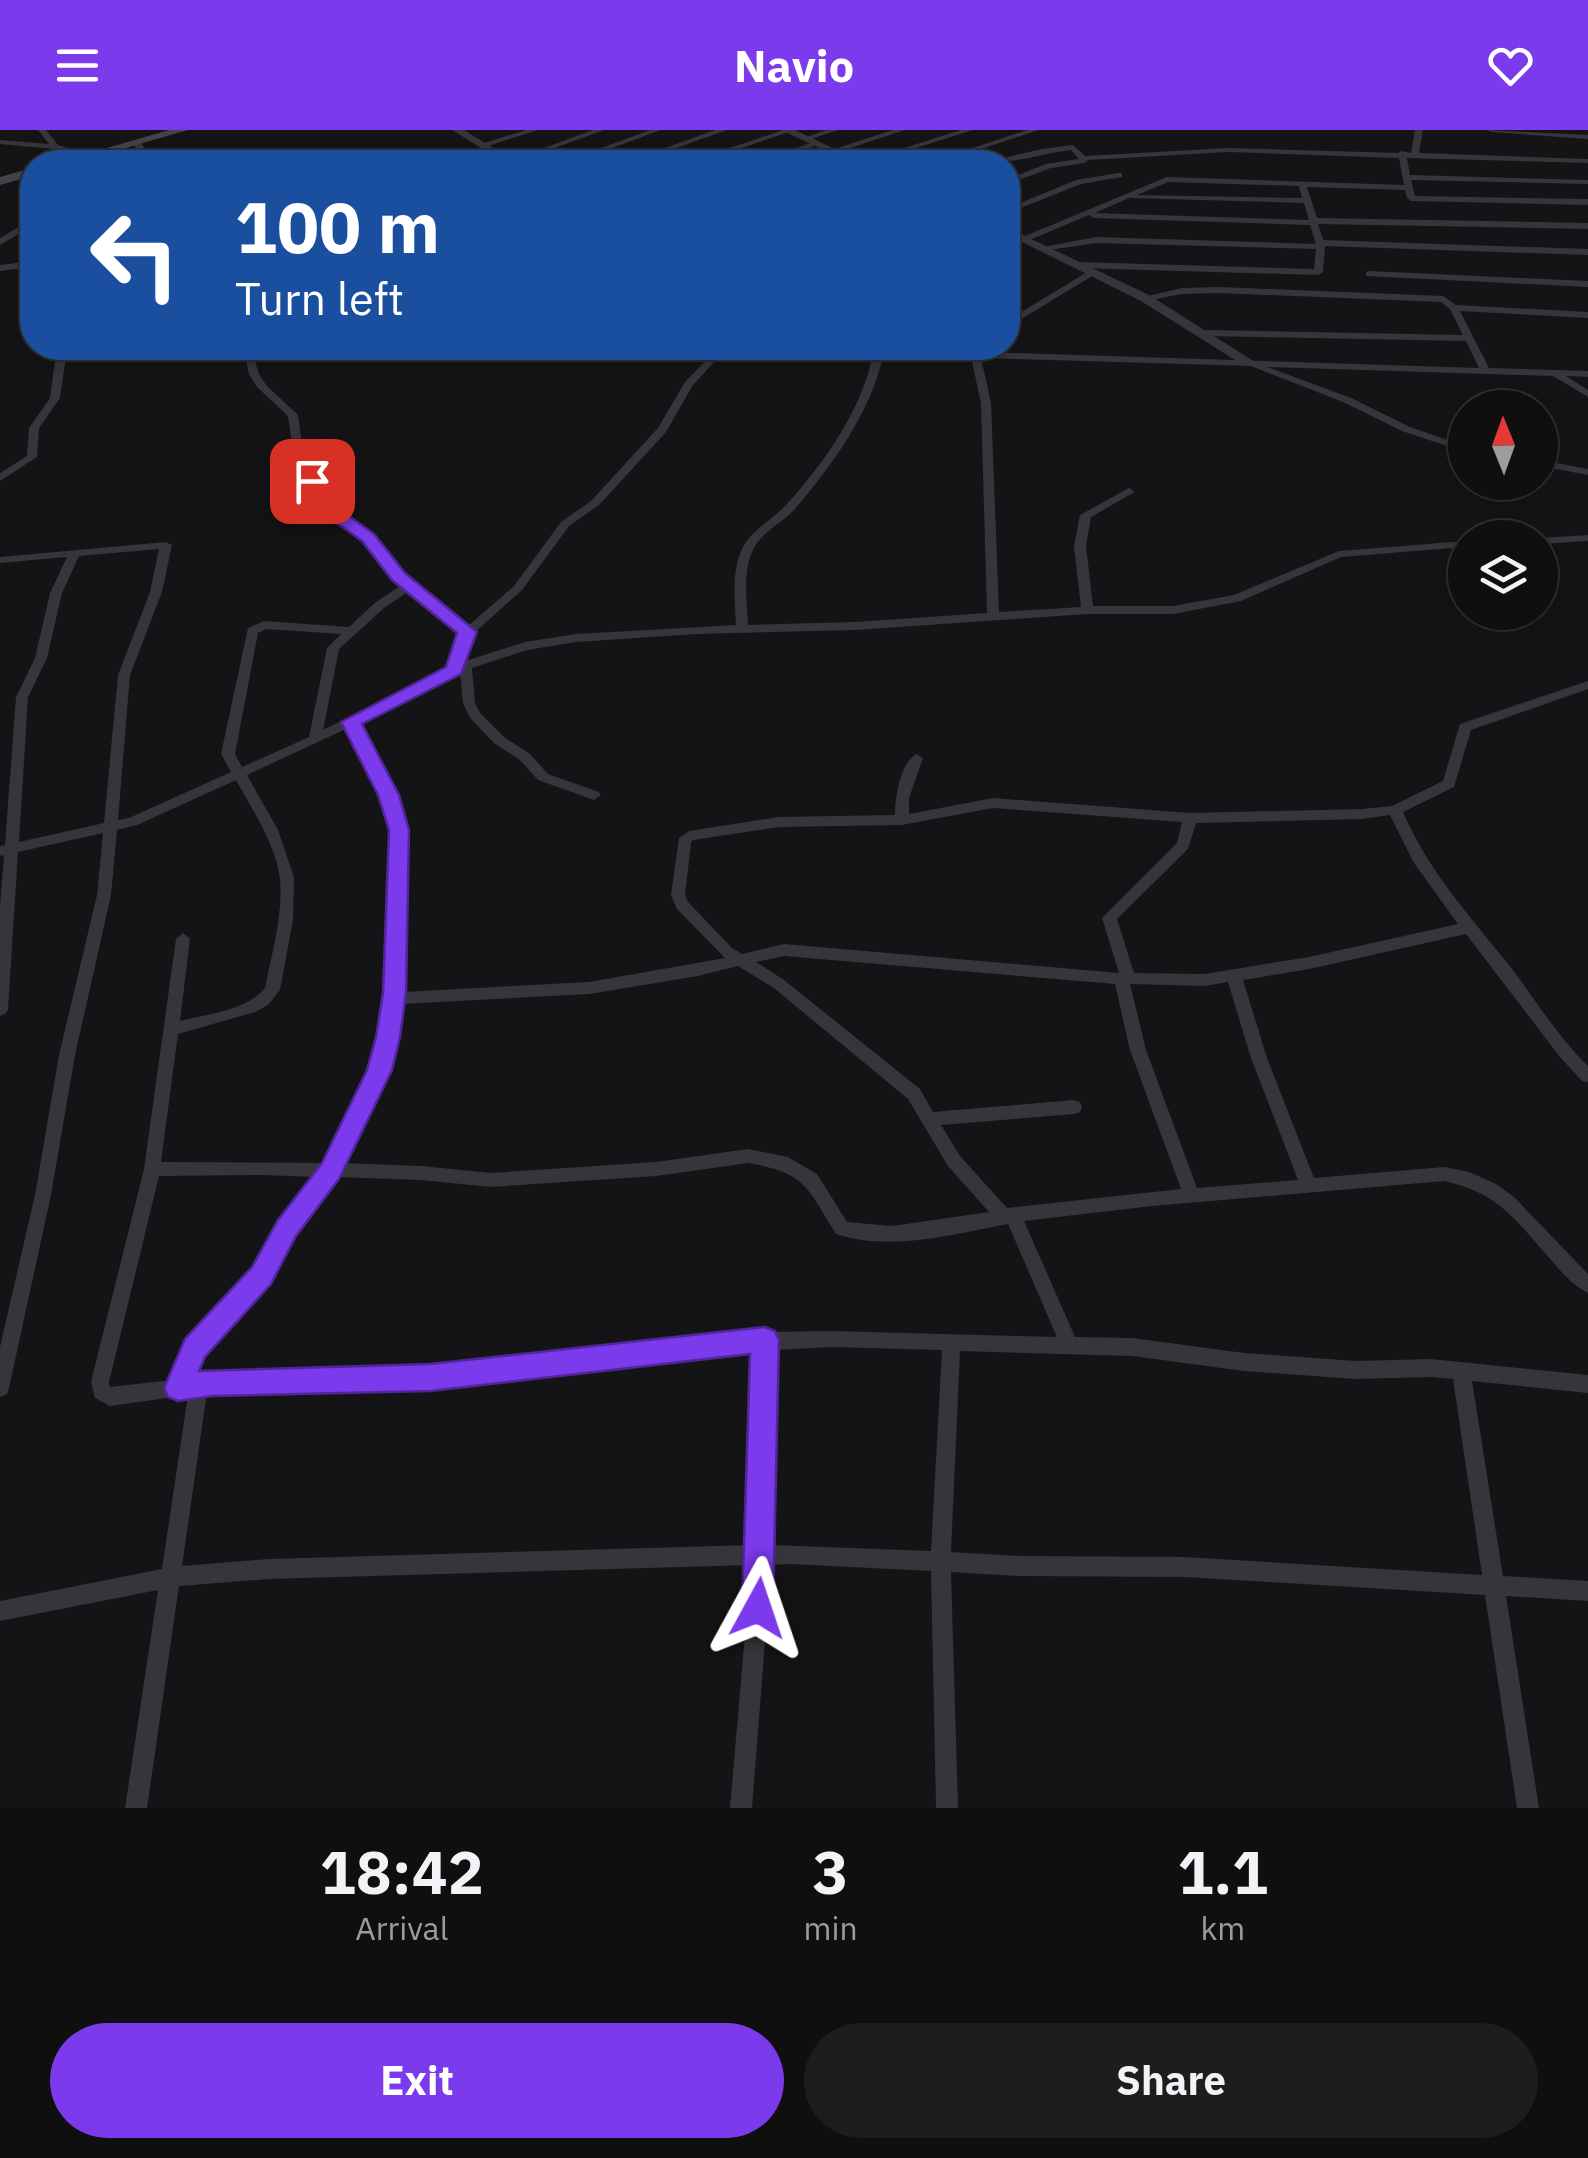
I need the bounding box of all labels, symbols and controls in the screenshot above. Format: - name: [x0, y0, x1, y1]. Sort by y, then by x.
- text: Navio: [734, 36, 854, 94]
- icon: menu: [50, 38, 105, 93]
- icon: heart: [1483, 38, 1538, 93]
- text: 100 m: [235, 181, 440, 272]
- icon: left: [70, 190, 200, 320]
- text: Turn left: [235, 269, 404, 327]
- north arrow: [1448, 390, 1558, 500]
- map controls: [1448, 390, 1558, 630]
- pin: [270, 439, 355, 524]
- icon: arrive: [285, 454, 340, 509]
- button: layers: [1448, 520, 1558, 630]
- position arrow: [706, 1556, 810, 1660]
- text: 18:42: [320, 1832, 484, 1911]
- text: 3: [813, 1832, 849, 1911]
- text: 1.1: [1178, 1832, 1268, 1911]
- text: Arrival: [355, 1907, 448, 1949]
- text: min: [804, 1907, 858, 1949]
- text: km: [1200, 1907, 1245, 1949]
- button: Exit: [50, 2023, 784, 2138]
- button: Share: [804, 2023, 1538, 2138]

